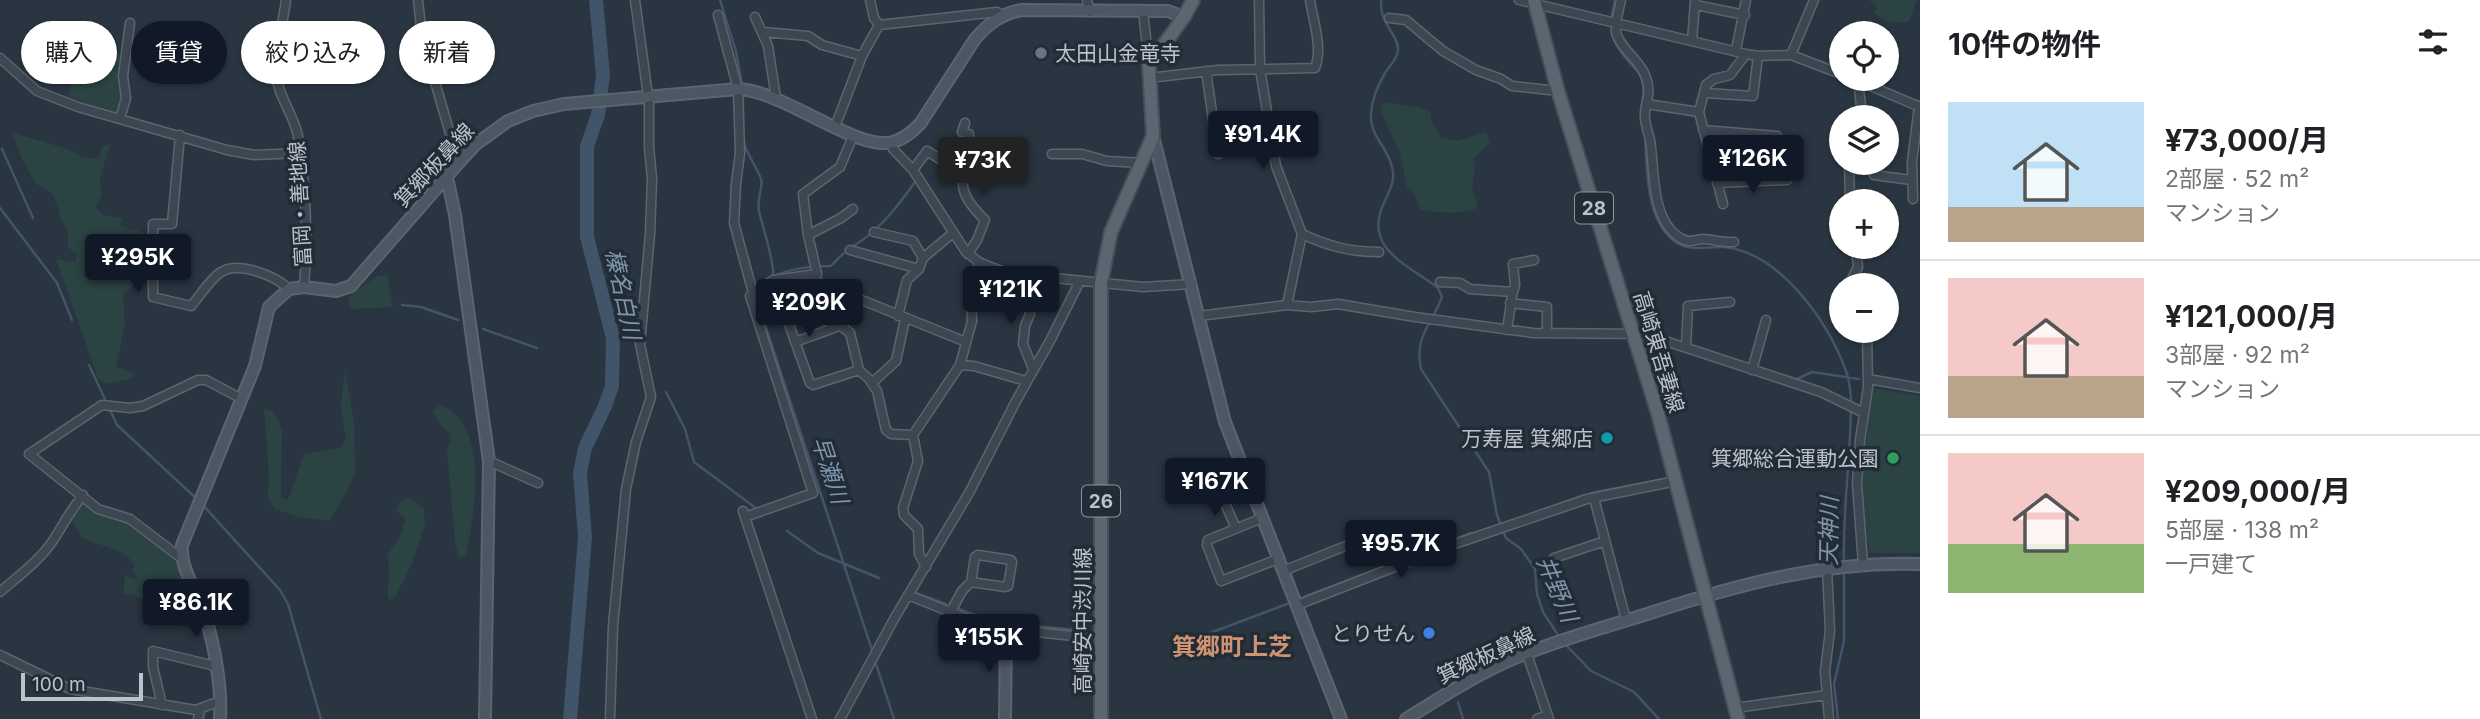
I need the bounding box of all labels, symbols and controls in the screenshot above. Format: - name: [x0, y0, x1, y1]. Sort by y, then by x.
- chip: 購入: [21, 21, 117, 84]
- chip: 賃貸: [131, 21, 227, 84]
- chip: 絞り込み: [241, 21, 385, 84]
- chip: 新着: [399, 21, 495, 84]
- map controls: [1829, 21, 1899, 343]
- button: locate: [1829, 21, 1899, 91]
- icon: filters: [2414, 23, 2452, 61]
- text: 10件の物件: [1948, 26, 2101, 62]
- place label: 太田山金竜寺: [1055, 41, 1181, 66]
- marker: 太田山金竜寺: [1033, 45, 1049, 61]
- button: layers: [1829, 105, 1899, 175]
- pin: ¥91.4K: [1206, 111, 1320, 171]
- street label: 箕郷板鼻線: [389, 118, 479, 212]
- text: ¥91.4K: [1224, 120, 1302, 148]
- text: ¥73,000/月: [2165, 122, 2329, 158]
- icon: home: [2004, 130, 2088, 214]
- pin: ¥126K: [1704, 136, 1802, 195]
- pin: ¥73K: [942, 138, 1024, 197]
- street label: 富岡・善地線: [284, 140, 316, 268]
- text: ¥126K: [1719, 144, 1788, 172]
- text: ¥73K: [954, 146, 1012, 174]
- text: 2部屋 · 52 m²: [2165, 165, 2309, 193]
- button: +: [1829, 189, 1899, 259]
- road number: 28: [1575, 192, 1613, 224]
- text: マンション: [2165, 199, 2280, 227]
- pin: ¥295K: [89, 234, 187, 294]
- text: ¥295K: [101, 243, 175, 271]
- water label: 榛名白川: [600, 246, 647, 345]
- pin: ¥121K: [962, 266, 1060, 326]
- button: −: [1829, 273, 1899, 343]
- text: ¥121K: [979, 275, 1043, 303]
- pin: ¥209K: [760, 280, 858, 339]
- text: ¥209K: [772, 288, 846, 316]
- street label: 高崎東吾妻線: [1629, 288, 1689, 416]
- text: ¥121,000/月: [2165, 298, 2338, 334]
- icon: home: [2004, 306, 2088, 390]
- text: 3部屋 · 92 m²: [2165, 341, 2310, 369]
- text: マンション: [2165, 375, 2280, 403]
- place label: 万寿屋 箕郷店: [1461, 426, 1593, 451]
- marker: 万寿屋 箕郷店: [1599, 430, 1615, 446]
- water label: 早瀬川: [806, 433, 855, 510]
- place label: 箕郷総合運動公園: [1711, 446, 1879, 471]
- marker: 箕郷総合運動公園: [1885, 450, 1901, 466]
- pin: ¥167K: [1166, 458, 1264, 518]
- text: ¥167K: [1181, 467, 1249, 495]
- text: ¥209,000/月: [2165, 473, 2351, 509]
- icon: home: [2004, 481, 2088, 565]
- road number: 26: [1082, 486, 1120, 516]
- water label: 天神川: [1814, 493, 1844, 566]
- text: 5部屋 · 138 m²: [2165, 516, 2319, 544]
- pin: ¥95.7K: [1344, 520, 1458, 580]
- text: ¥95.7K: [1361, 529, 1441, 557]
- street label: 高崎安中渋川線: [1070, 548, 1095, 695]
- text: 一戸建て: [2165, 550, 2257, 578]
- water label: 井野川: [1531, 552, 1585, 629]
- pin: ¥86.1K: [139, 580, 253, 639]
- text: ¥86.1K: [159, 588, 233, 616]
- pin: ¥155K: [940, 614, 1038, 674]
- place label: とりせん: [1331, 621, 1415, 646]
- street label: 箕郷板鼻線: [1433, 621, 1539, 689]
- text: ¥155K: [955, 623, 1023, 651]
- marker: とりせん: [1421, 625, 1437, 641]
- district label: 箕郷町上芝: [1172, 632, 1292, 661]
- scale bar: [21, 670, 144, 702]
- text: 100 m: [32, 673, 86, 696]

